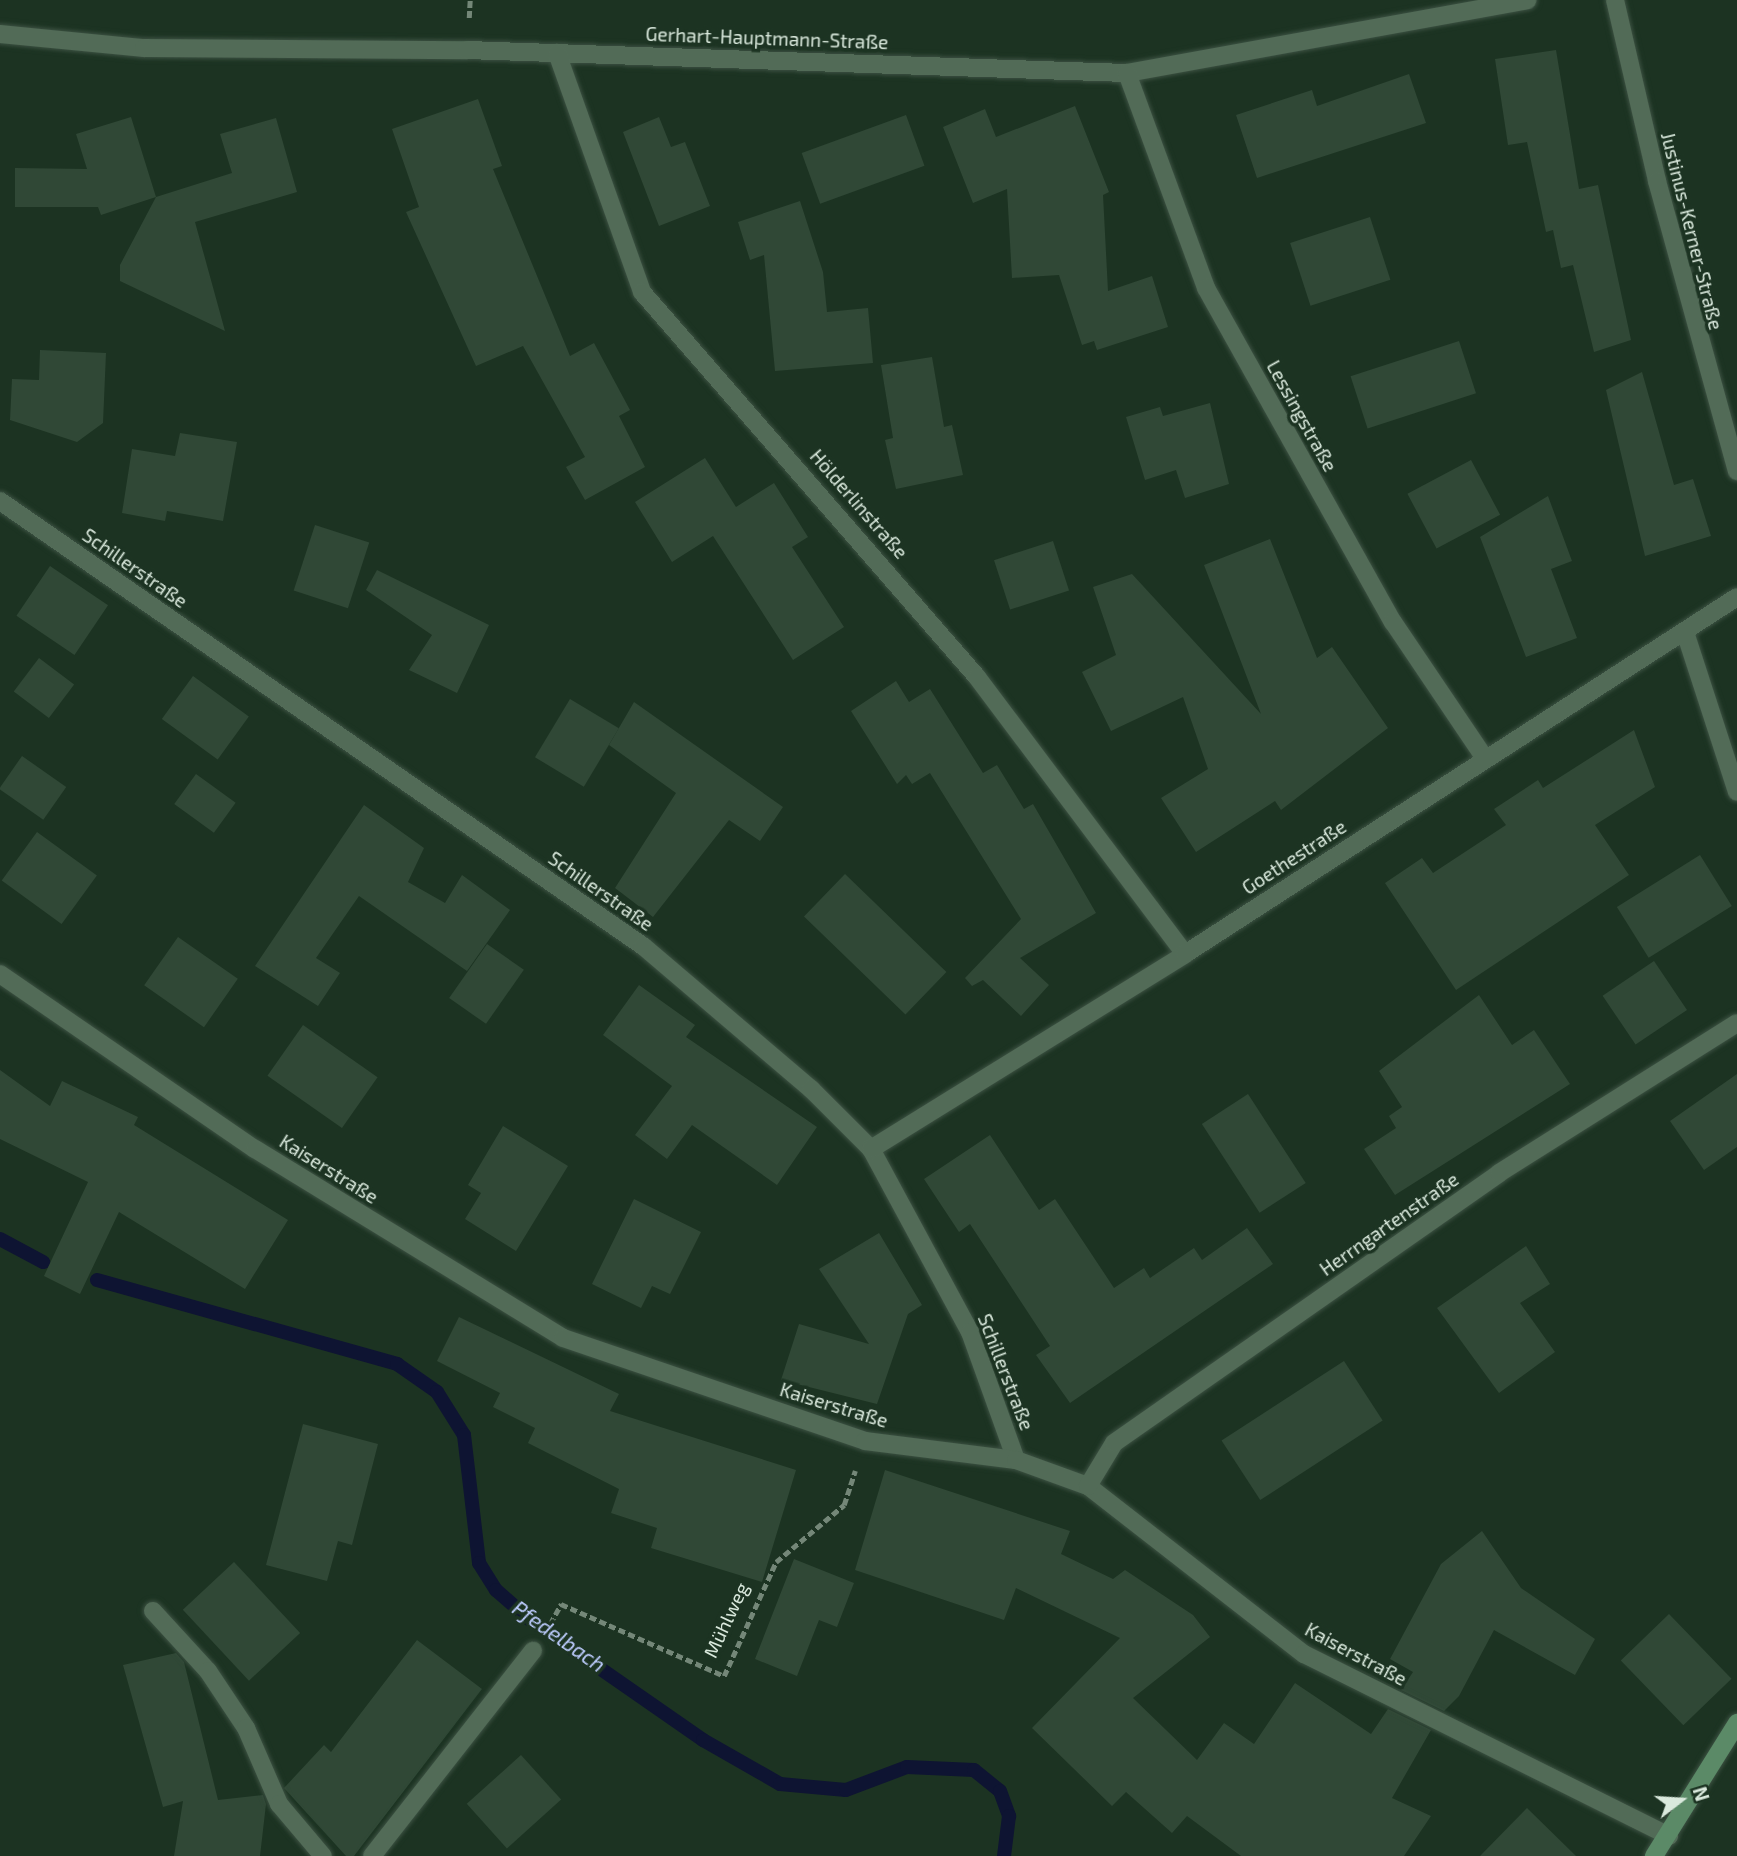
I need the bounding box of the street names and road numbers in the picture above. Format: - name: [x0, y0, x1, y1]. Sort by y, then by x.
- street label: Gerhart-Hauptmann-Straße: [645, 22, 889, 54]
- street label: Justinus-Kerner-Straße: [1656, 130, 1728, 332]
- street label: Lessingstraße: [1262, 356, 1342, 476]
- street label: Hölderlinstraße: [805, 445, 913, 563]
- street label: Schillerstraße: [78, 523, 192, 613]
- street label: Goethestraße: [1238, 815, 1350, 899]
- street label: Schillerstraße: [544, 846, 658, 936]
- street label: Kaiserstraße: [276, 1130, 382, 1208]
- street label: Herrngartenstraße: [1315, 1168, 1463, 1280]
- street label: Schillerstraße: [973, 1311, 1039, 1433]
- street label: Kaiserstraße: [777, 1378, 891, 1432]
- street label: Mühlweg: [699, 1579, 753, 1661]
- street label: Kaiserstraße: [1301, 1618, 1411, 1690]

